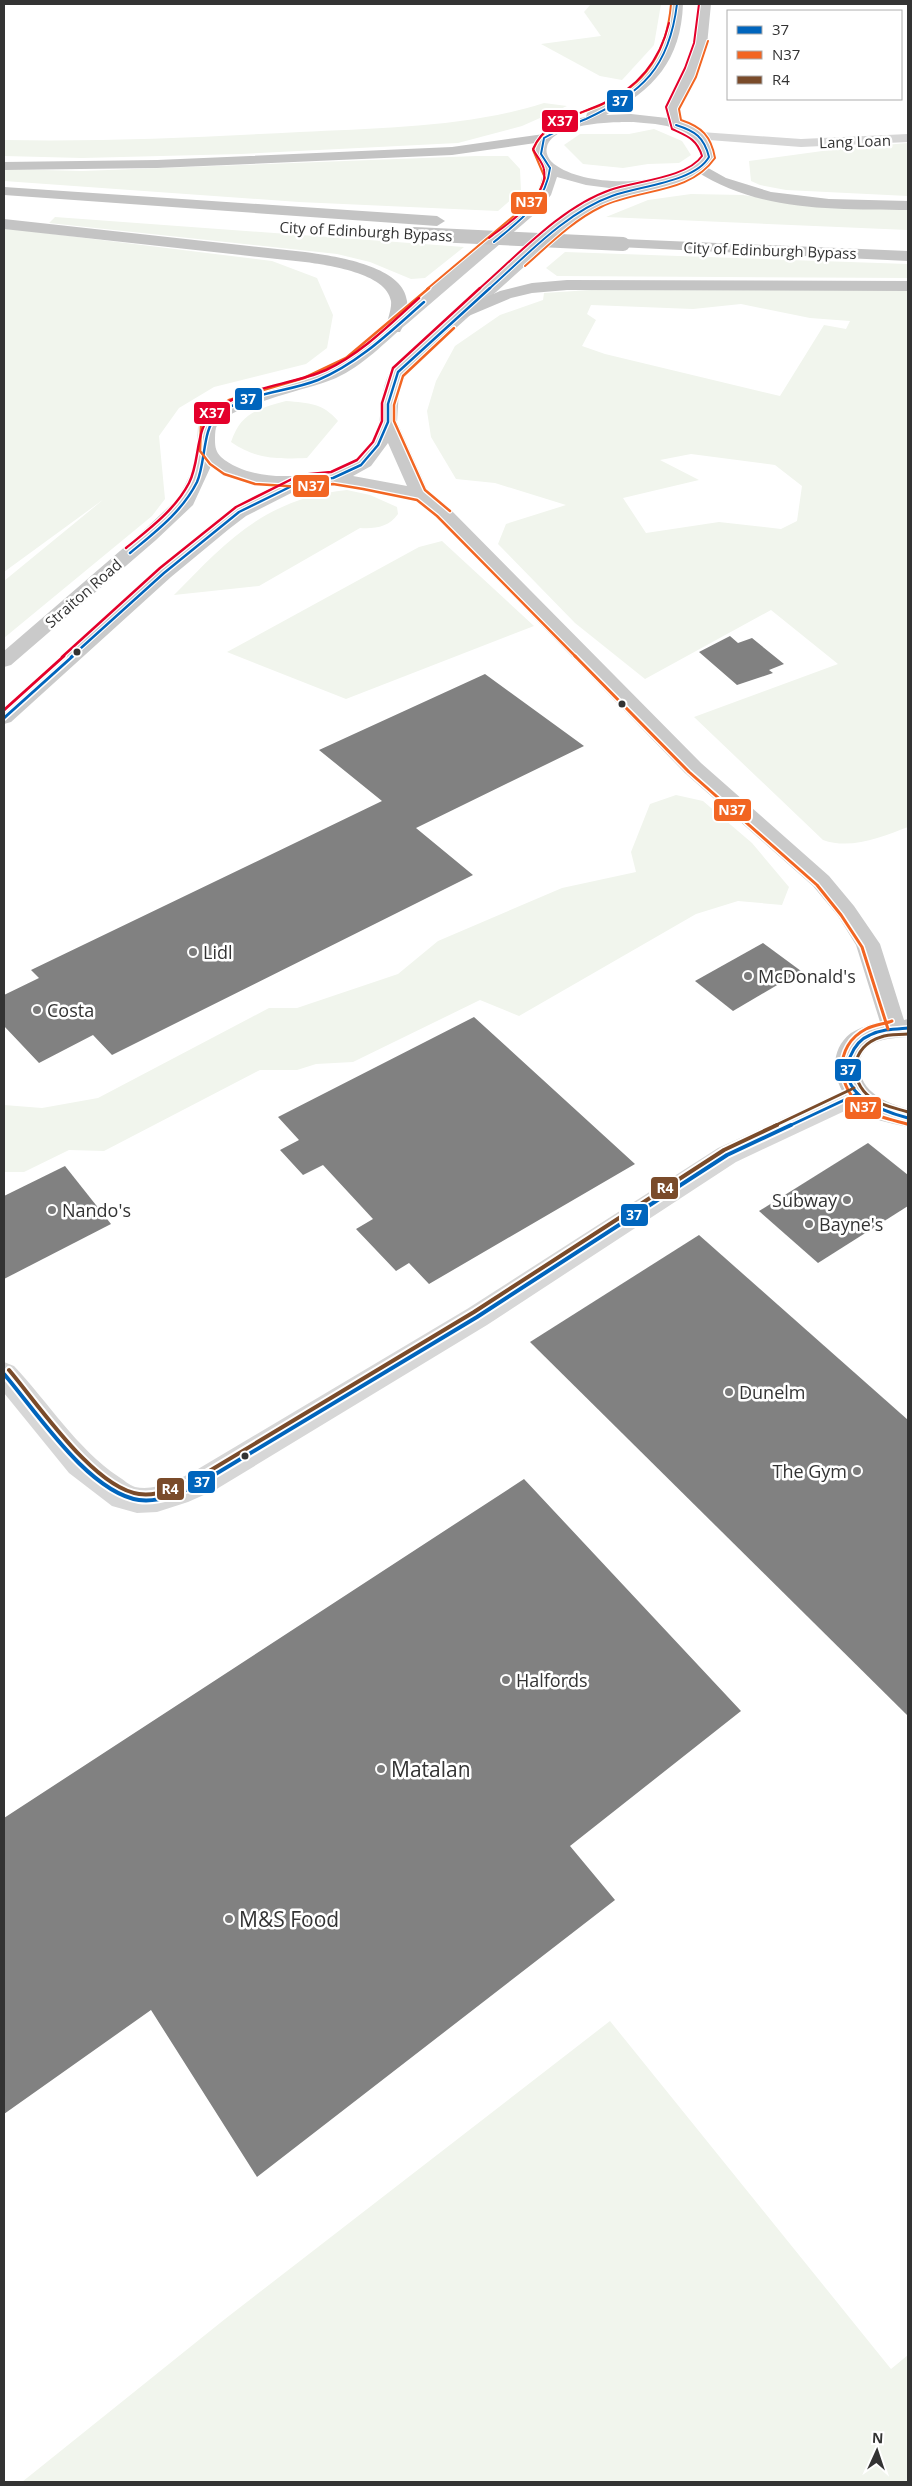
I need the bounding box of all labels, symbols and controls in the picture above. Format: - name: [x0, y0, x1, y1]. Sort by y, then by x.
- legend: [727, 10, 902, 100]
- text: 37: [772, 19, 789, 39]
- text: N37: [772, 44, 800, 64]
- text: R4: [772, 69, 790, 89]
- line badge: 37: [606, 89, 634, 113]
- text: 37: [612, 91, 628, 110]
- line badge: X37: [541, 109, 579, 133]
- text: X37: [547, 111, 573, 130]
- street label: Lang Loan: [819, 130, 891, 152]
- line badge: N37: [510, 191, 548, 215]
- text: N37: [515, 192, 543, 211]
- street label: City of Edinburgh Bypass: [279, 216, 453, 246]
- street label: City of Edinburgh Bypass: [683, 237, 857, 263]
- line badge: 37: [234, 387, 263, 411]
- text: 37: [240, 389, 256, 408]
- line badge: X37: [193, 401, 231, 425]
- text: X37: [199, 403, 225, 422]
- line badge: N37: [292, 474, 330, 498]
- text: N37: [297, 476, 325, 495]
- street label: Straiton Road: [41, 554, 125, 632]
- unlabelled marker: [72, 647, 82, 657]
- unlabelled marker: [617, 699, 627, 709]
- line badge: N37: [713, 798, 752, 822]
- text: N37: [718, 800, 746, 819]
- place label: Lidl: [203, 940, 233, 964]
- marker: Lidl: [187, 946, 199, 958]
- place label: McDonald's: [758, 964, 856, 988]
- marker: McDonald's: [742, 970, 754, 982]
- place label: Costa: [47, 998, 94, 1022]
- marker: Costa: [31, 1004, 43, 1016]
- line badge: 37: [834, 1058, 862, 1082]
- text: 37: [840, 1060, 856, 1079]
- line badge: N37: [844, 1096, 882, 1120]
- text: N37: [849, 1097, 877, 1116]
- line badge: R4: [650, 1176, 679, 1200]
- text: R4: [656, 1178, 674, 1197]
- place label: Subway: [772, 1188, 838, 1212]
- marker: Subway: [841, 1194, 853, 1206]
- place label: Nando's: [62, 1198, 131, 1222]
- line badge: 37: [620, 1203, 649, 1227]
- marker: Nando's: [46, 1204, 58, 1216]
- text: 37: [626, 1205, 642, 1224]
- place label: Bayne's: [819, 1212, 883, 1236]
- marker: Bayne's: [803, 1218, 815, 1230]
- place label: Dunelm: [739, 1380, 805, 1404]
- marker: Dunelm: [723, 1386, 735, 1398]
- unlabelled marker: [240, 1451, 250, 1461]
- place label: The Gym: [772, 1459, 847, 1483]
- marker: The Gym: [851, 1465, 863, 1477]
- line badge: 37: [187, 1470, 216, 1494]
- text: 37: [194, 1472, 210, 1491]
- line badge: R4: [156, 1477, 185, 1501]
- text: R4: [161, 1479, 179, 1498]
- place label: Halfords: [516, 1668, 588, 1692]
- marker: Halfords: [500, 1674, 512, 1686]
- place label: Matalan: [391, 1755, 471, 1783]
- marker: Matalan: [375, 1763, 387, 1775]
- place label: M&S Food: [239, 1905, 339, 1933]
- marker: M&S Food: [223, 1913, 235, 1925]
- north arrow: [852, 2426, 902, 2476]
- text: N: [872, 2428, 884, 2447]

